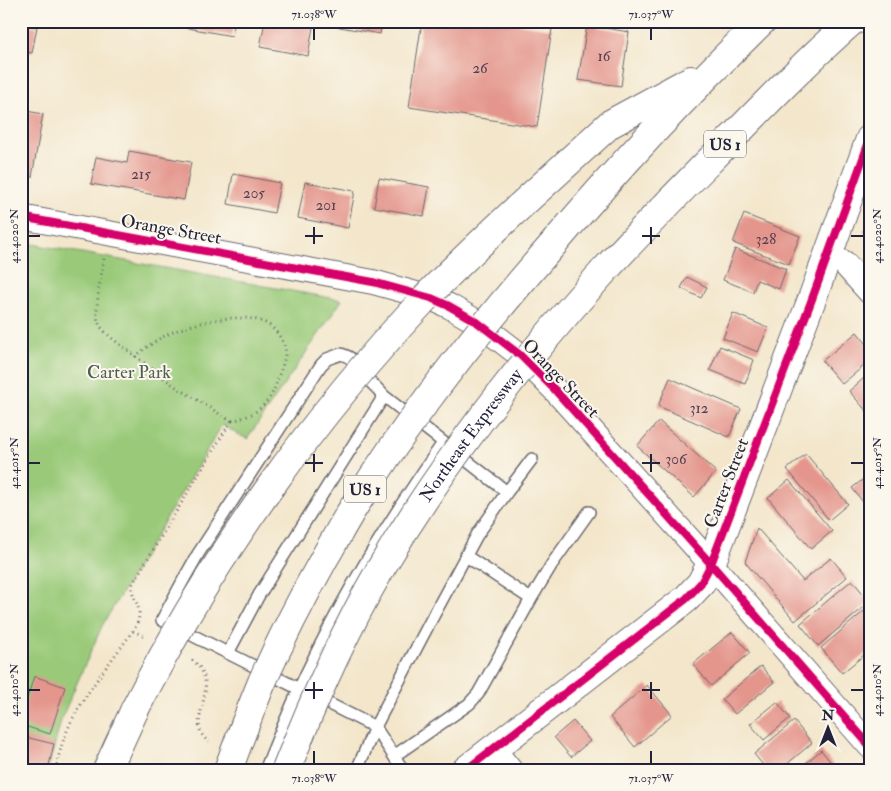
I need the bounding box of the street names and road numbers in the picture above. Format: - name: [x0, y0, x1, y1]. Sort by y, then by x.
- road number: US 1: [704, 130, 746, 158]
- street label: Orange Street: [119, 209, 223, 250]
- street label: Orange Street: [517, 334, 604, 423]
- street label: Northeast Expressway: [415, 363, 529, 506]
- street label: Carter Street: [699, 435, 754, 531]
- road number: US 1: [344, 476, 386, 502]

